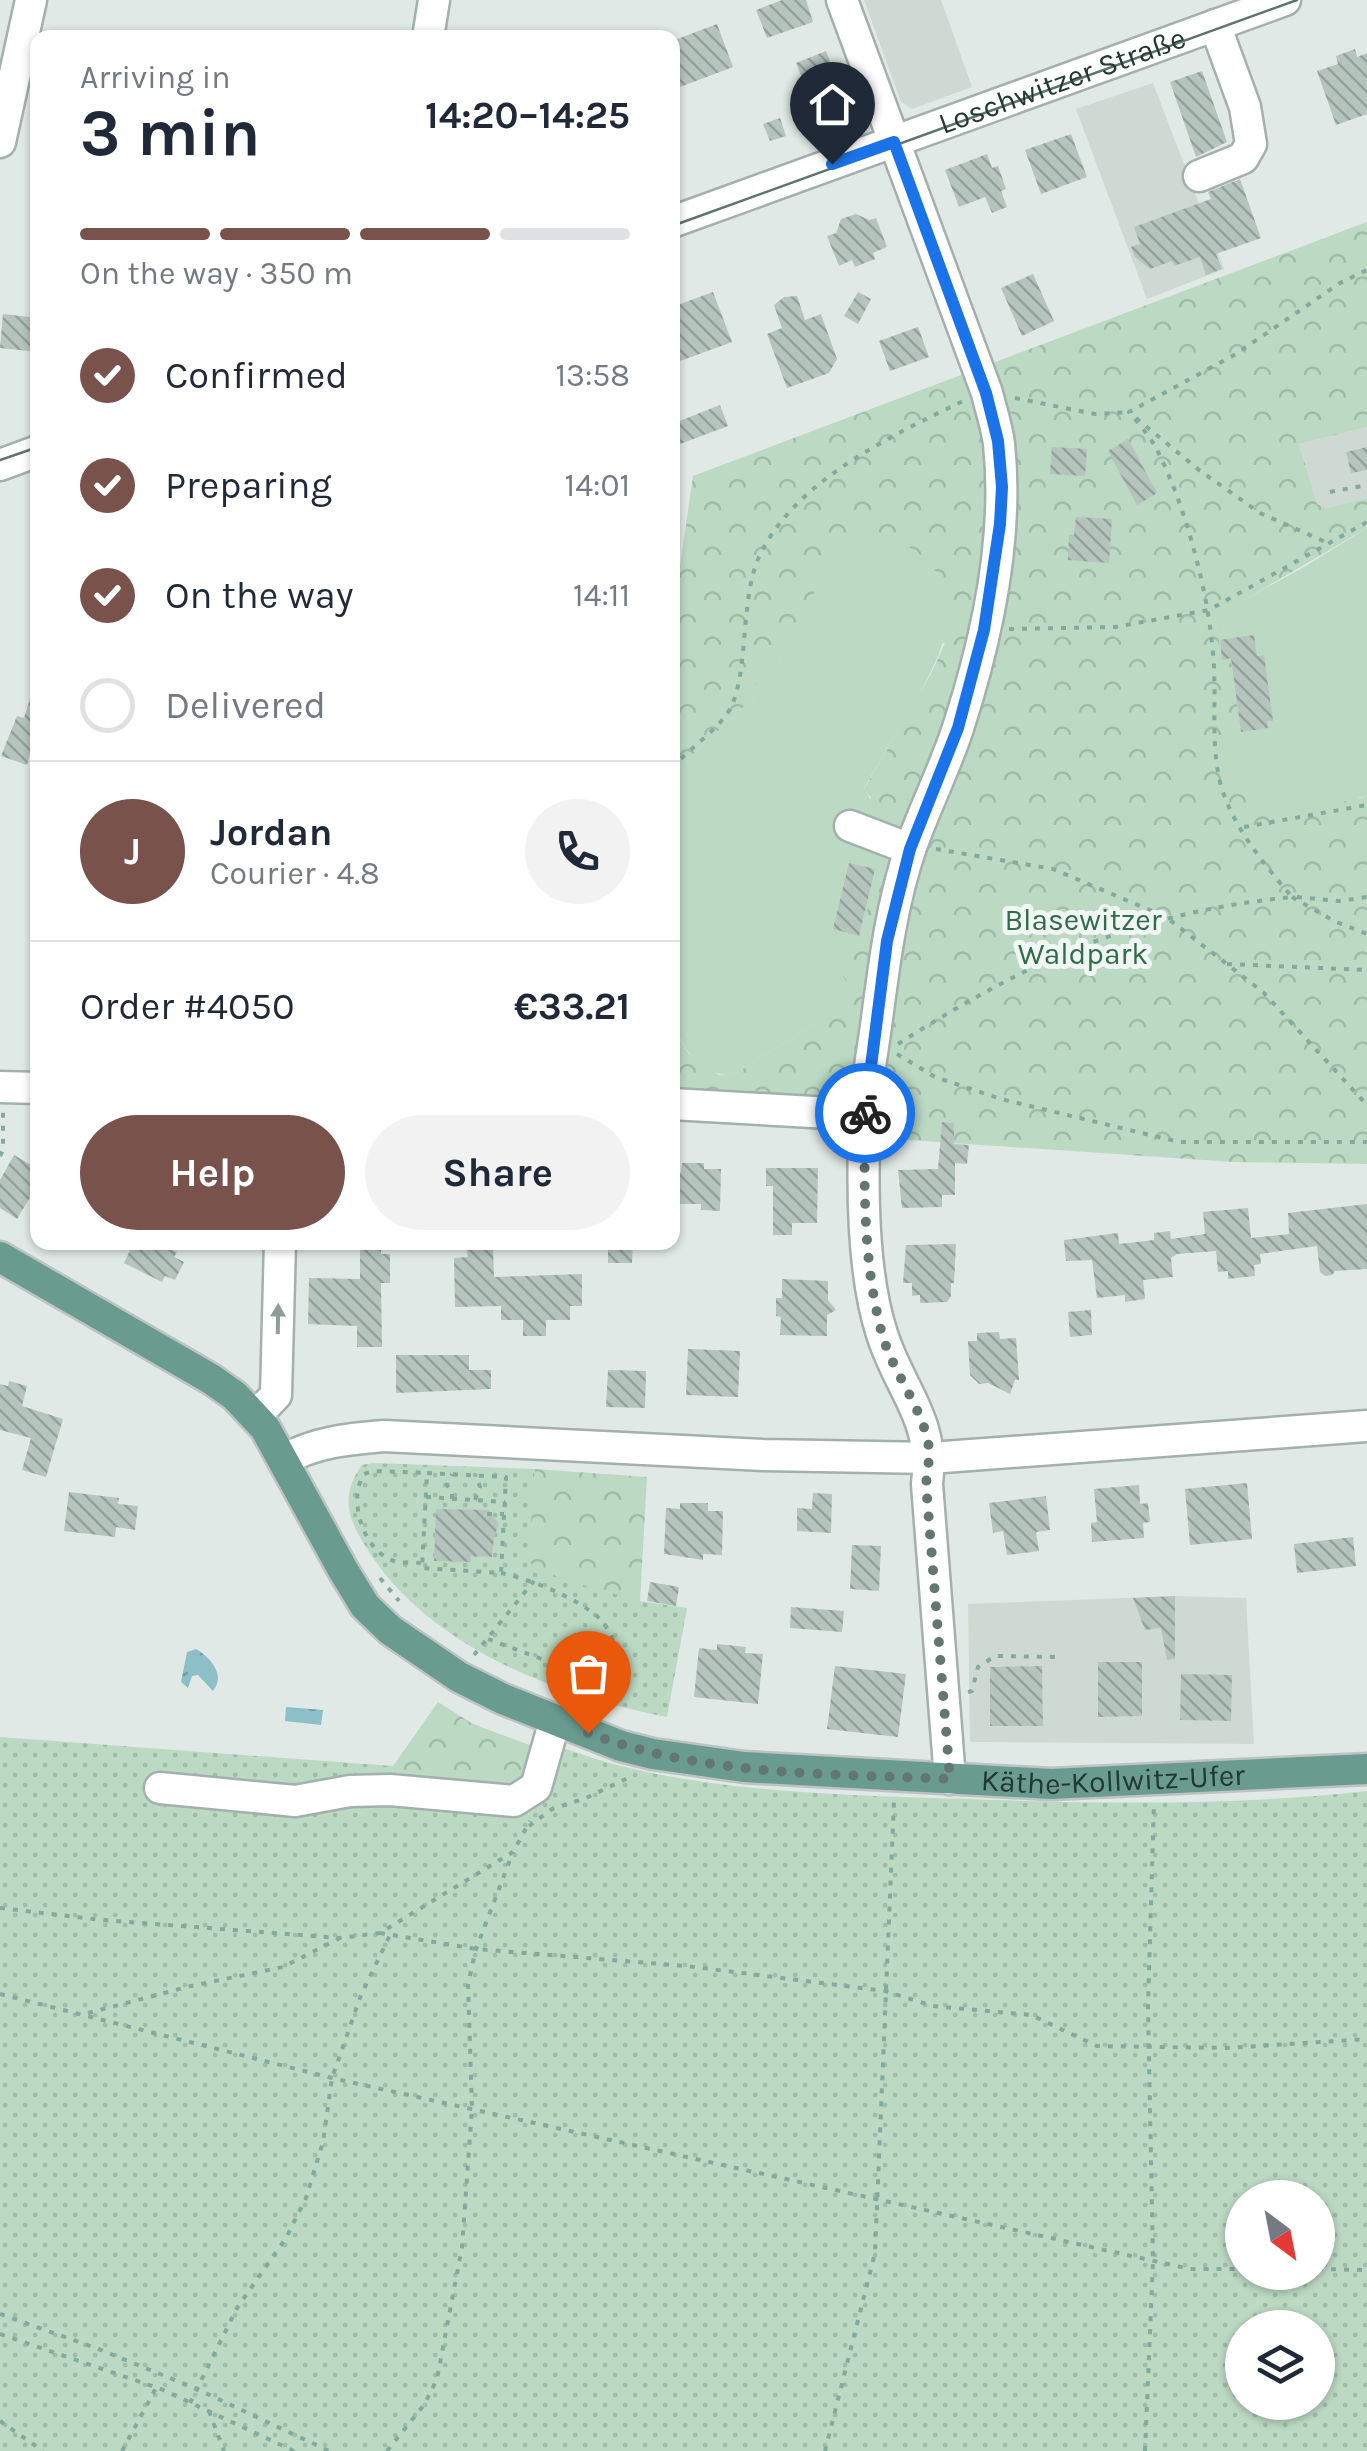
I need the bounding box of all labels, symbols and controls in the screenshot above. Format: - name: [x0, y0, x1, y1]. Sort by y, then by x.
- street label: Loschwitzer Straße: [934, 19, 1191, 142]
- text: Arriving in: [80, 59, 231, 96]
- pin: [790, 62, 875, 165]
- icon: home: [805, 77, 860, 132]
- text: 14:20–14:25: [425, 93, 630, 138]
- text: 3 min: [80, 95, 260, 171]
- text: On the way · 350 m: [80, 255, 353, 292]
- icon: check: [80, 348, 135, 403]
- text: Confirmed: [165, 353, 348, 398]
- text: 13:58: [555, 357, 630, 394]
- icon: check: [80, 458, 135, 513]
- text: Preparing: [165, 463, 332, 508]
- text: 14:01: [565, 467, 630, 504]
- icon: check: [80, 568, 135, 623]
- text: On the way: [165, 573, 353, 618]
- text: 14:11: [573, 577, 630, 614]
- text: Delivered: [165, 683, 326, 728]
- button: phone: [525, 799, 630, 904]
- text: Jordan: [210, 810, 333, 855]
- text: J: [124, 829, 141, 874]
- text: Courier · 4.8: [210, 855, 380, 892]
- park label: Blasewitzer Waldpark: [1004, 902, 1162, 972]
- text: Order #4050: [80, 984, 295, 1029]
- text: €33.21: [514, 984, 630, 1029]
- courier: [815, 1063, 915, 1163]
- icon: bike: [838, 1086, 893, 1141]
- button: Help: [80, 1115, 345, 1230]
- button: Share: [365, 1115, 630, 1230]
- one-way arrow: [271, 1302, 287, 1334]
- pin: [546, 1631, 631, 1734]
- icon: bag: [561, 1646, 616, 1701]
- street label: Käthe-Kollwitz-Ufer: [980, 1757, 1246, 1802]
- north arrow: [1225, 2180, 1335, 2290]
- map controls: [1225, 2180, 1335, 2420]
- button: layers: [1225, 2310, 1335, 2420]

